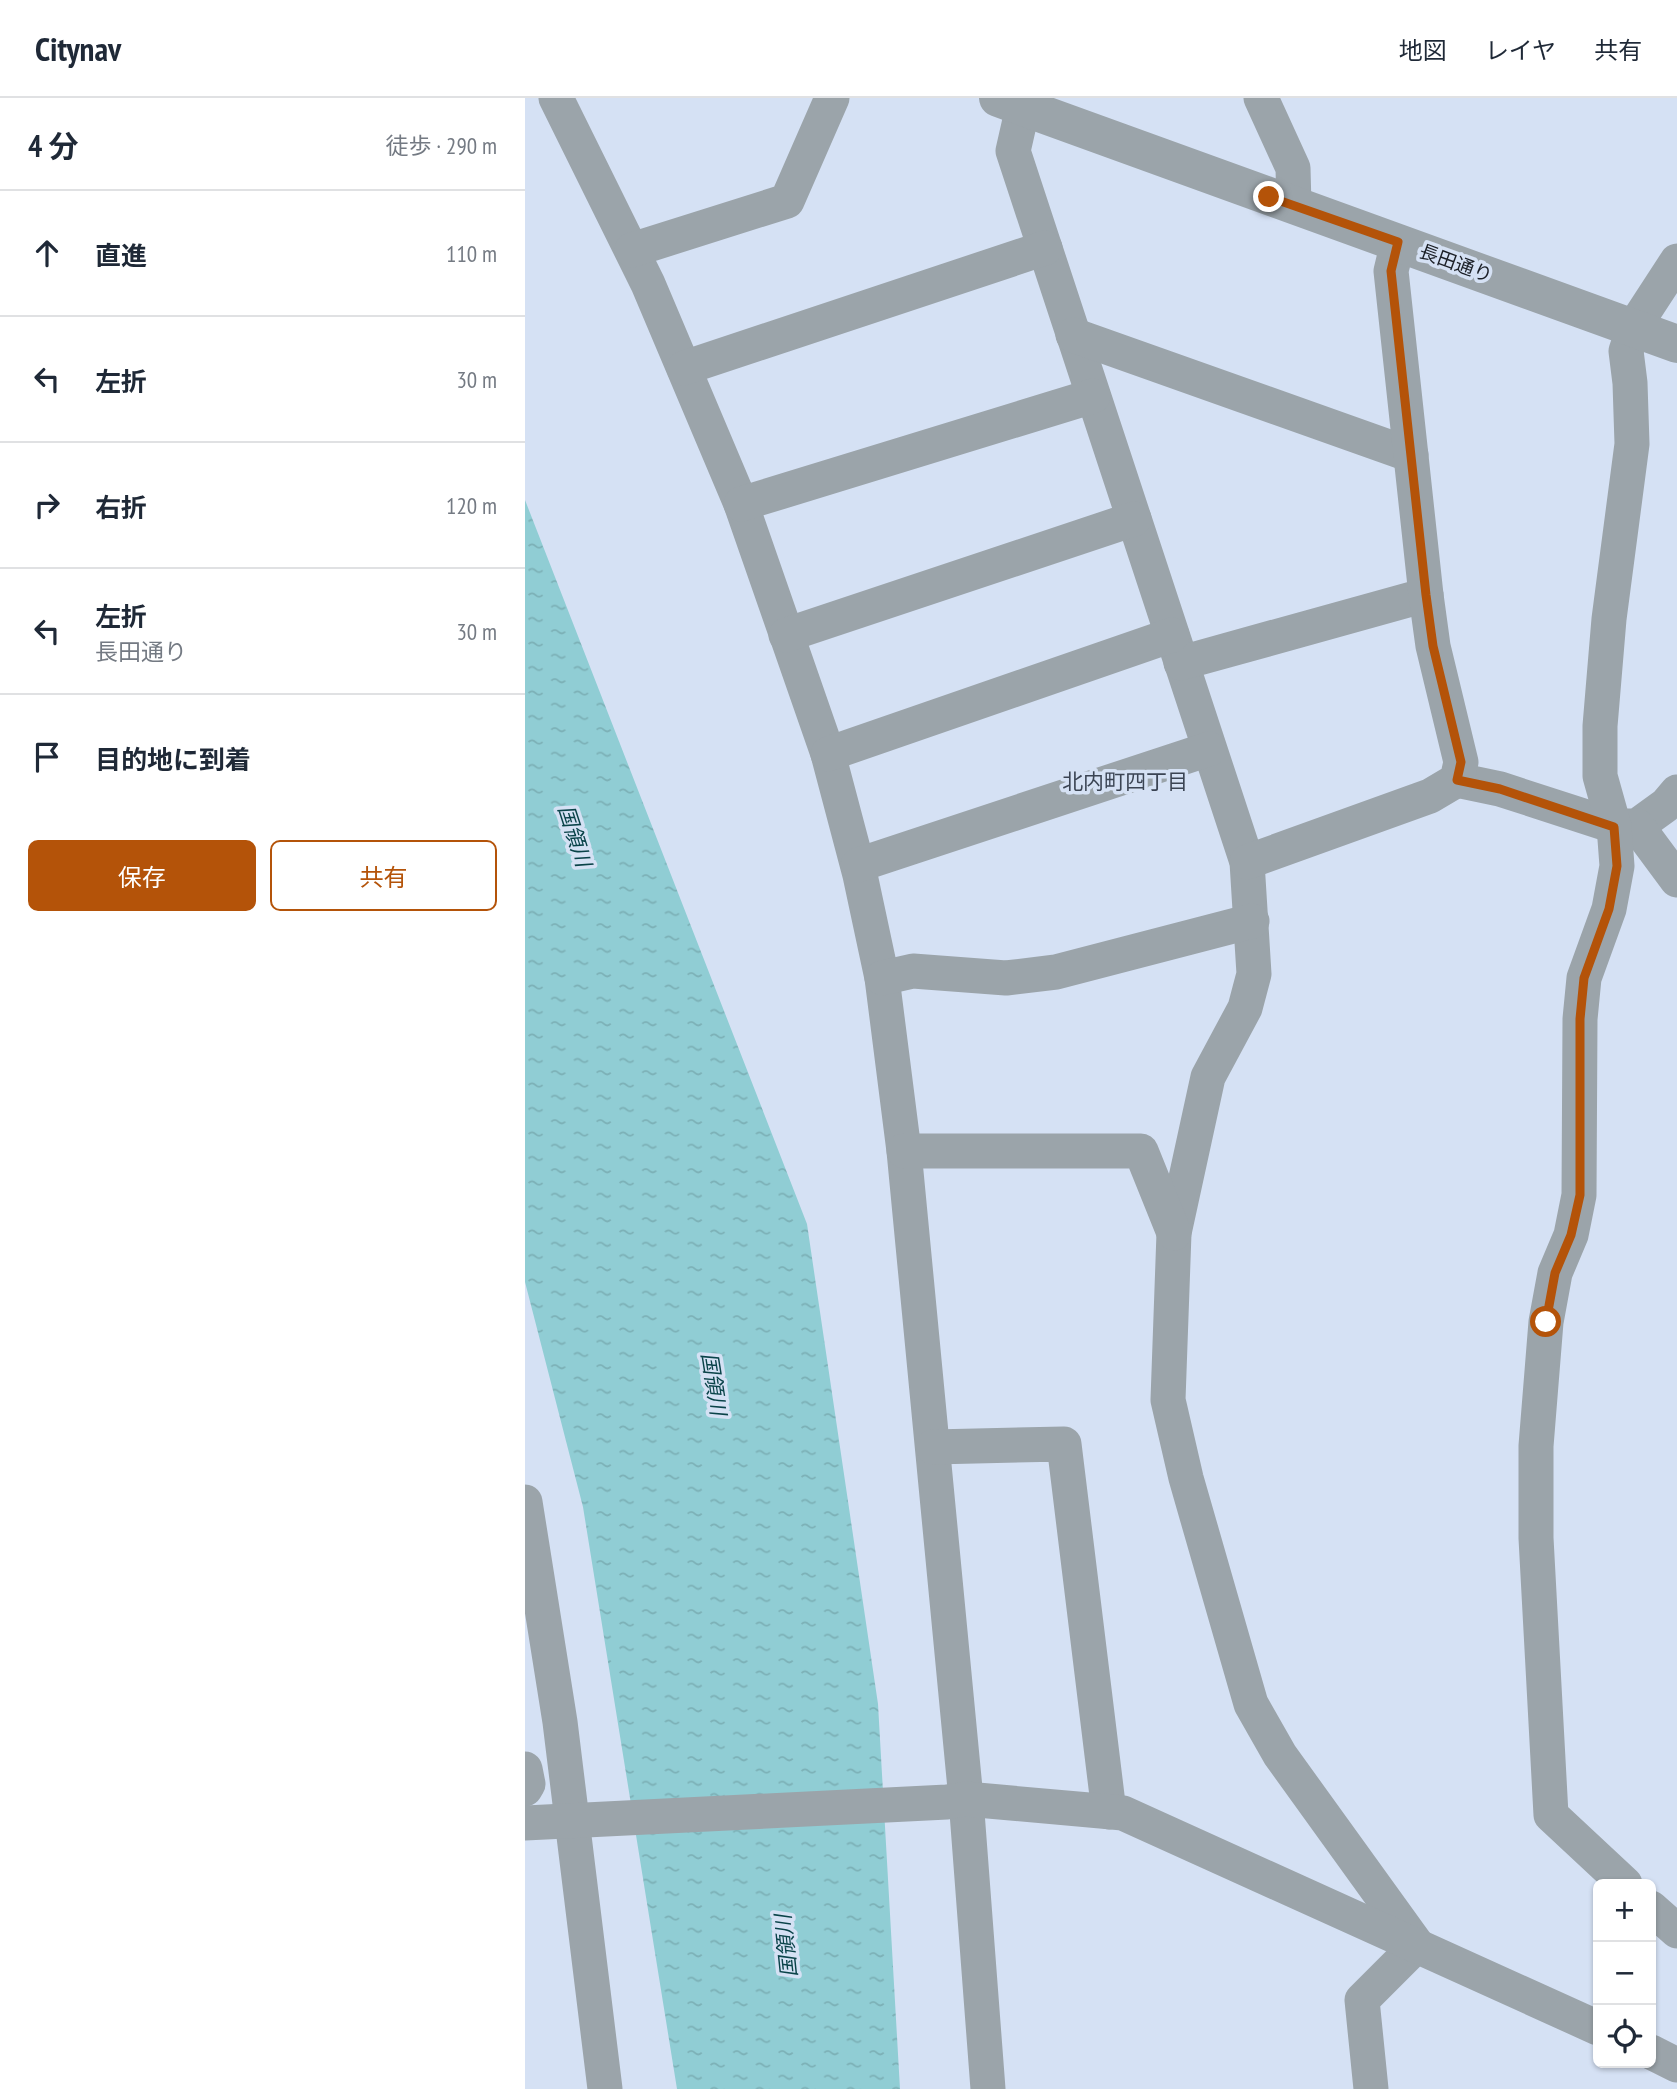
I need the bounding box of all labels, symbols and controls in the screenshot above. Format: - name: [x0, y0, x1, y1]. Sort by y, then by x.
- text: Citynav: [35, 27, 121, 70]
- text: 地図: [1399, 35, 1447, 66]
- text: レイヤ: [1485, 35, 1556, 66]
- text: 共有: [1594, 35, 1642, 66]
- text: 4 分: [28, 126, 79, 165]
- text: 徒歩 · 290 m: [385, 131, 497, 160]
- route end: [1253, 181, 1284, 212]
- icon: ahead: [28, 234, 66, 272]
- text: 直進: [95, 239, 147, 272]
- text: 110 m: [446, 239, 497, 268]
- street label: 長田通り: [1416, 239, 1496, 287]
- icon: left: [28, 360, 66, 398]
- text: 左折: [95, 365, 147, 398]
- text: 30 m: [456, 365, 497, 394]
- icon: right: [28, 486, 66, 524]
- text: 右折: [95, 491, 147, 524]
- text: 120 m: [446, 491, 497, 520]
- text: 左折: [95, 600, 147, 633]
- icon: left: [28, 612, 66, 650]
- text: 30 m: [456, 617, 497, 646]
- text: 長田通り: [95, 637, 187, 666]
- icon: arrive: [28, 738, 66, 776]
- text: 目的地に到着: [95, 743, 251, 776]
- district label: 北内町四丁目: [1062, 768, 1188, 795]
- water label: 国領川: [552, 802, 598, 872]
- button: 保存: [28, 840, 256, 911]
- button: 共有: [270, 840, 497, 911]
- route start: [1530, 1306, 1561, 1337]
- water label: 国領川: [696, 1351, 733, 1419]
- map controls: [1593, 1879, 1656, 2068]
- button: +: [1593, 1879, 1656, 1942]
- water label: 国領川: [769, 1911, 803, 1979]
- button: −: [1593, 1942, 1656, 2005]
- button: locate: [1593, 2005, 1656, 2068]

